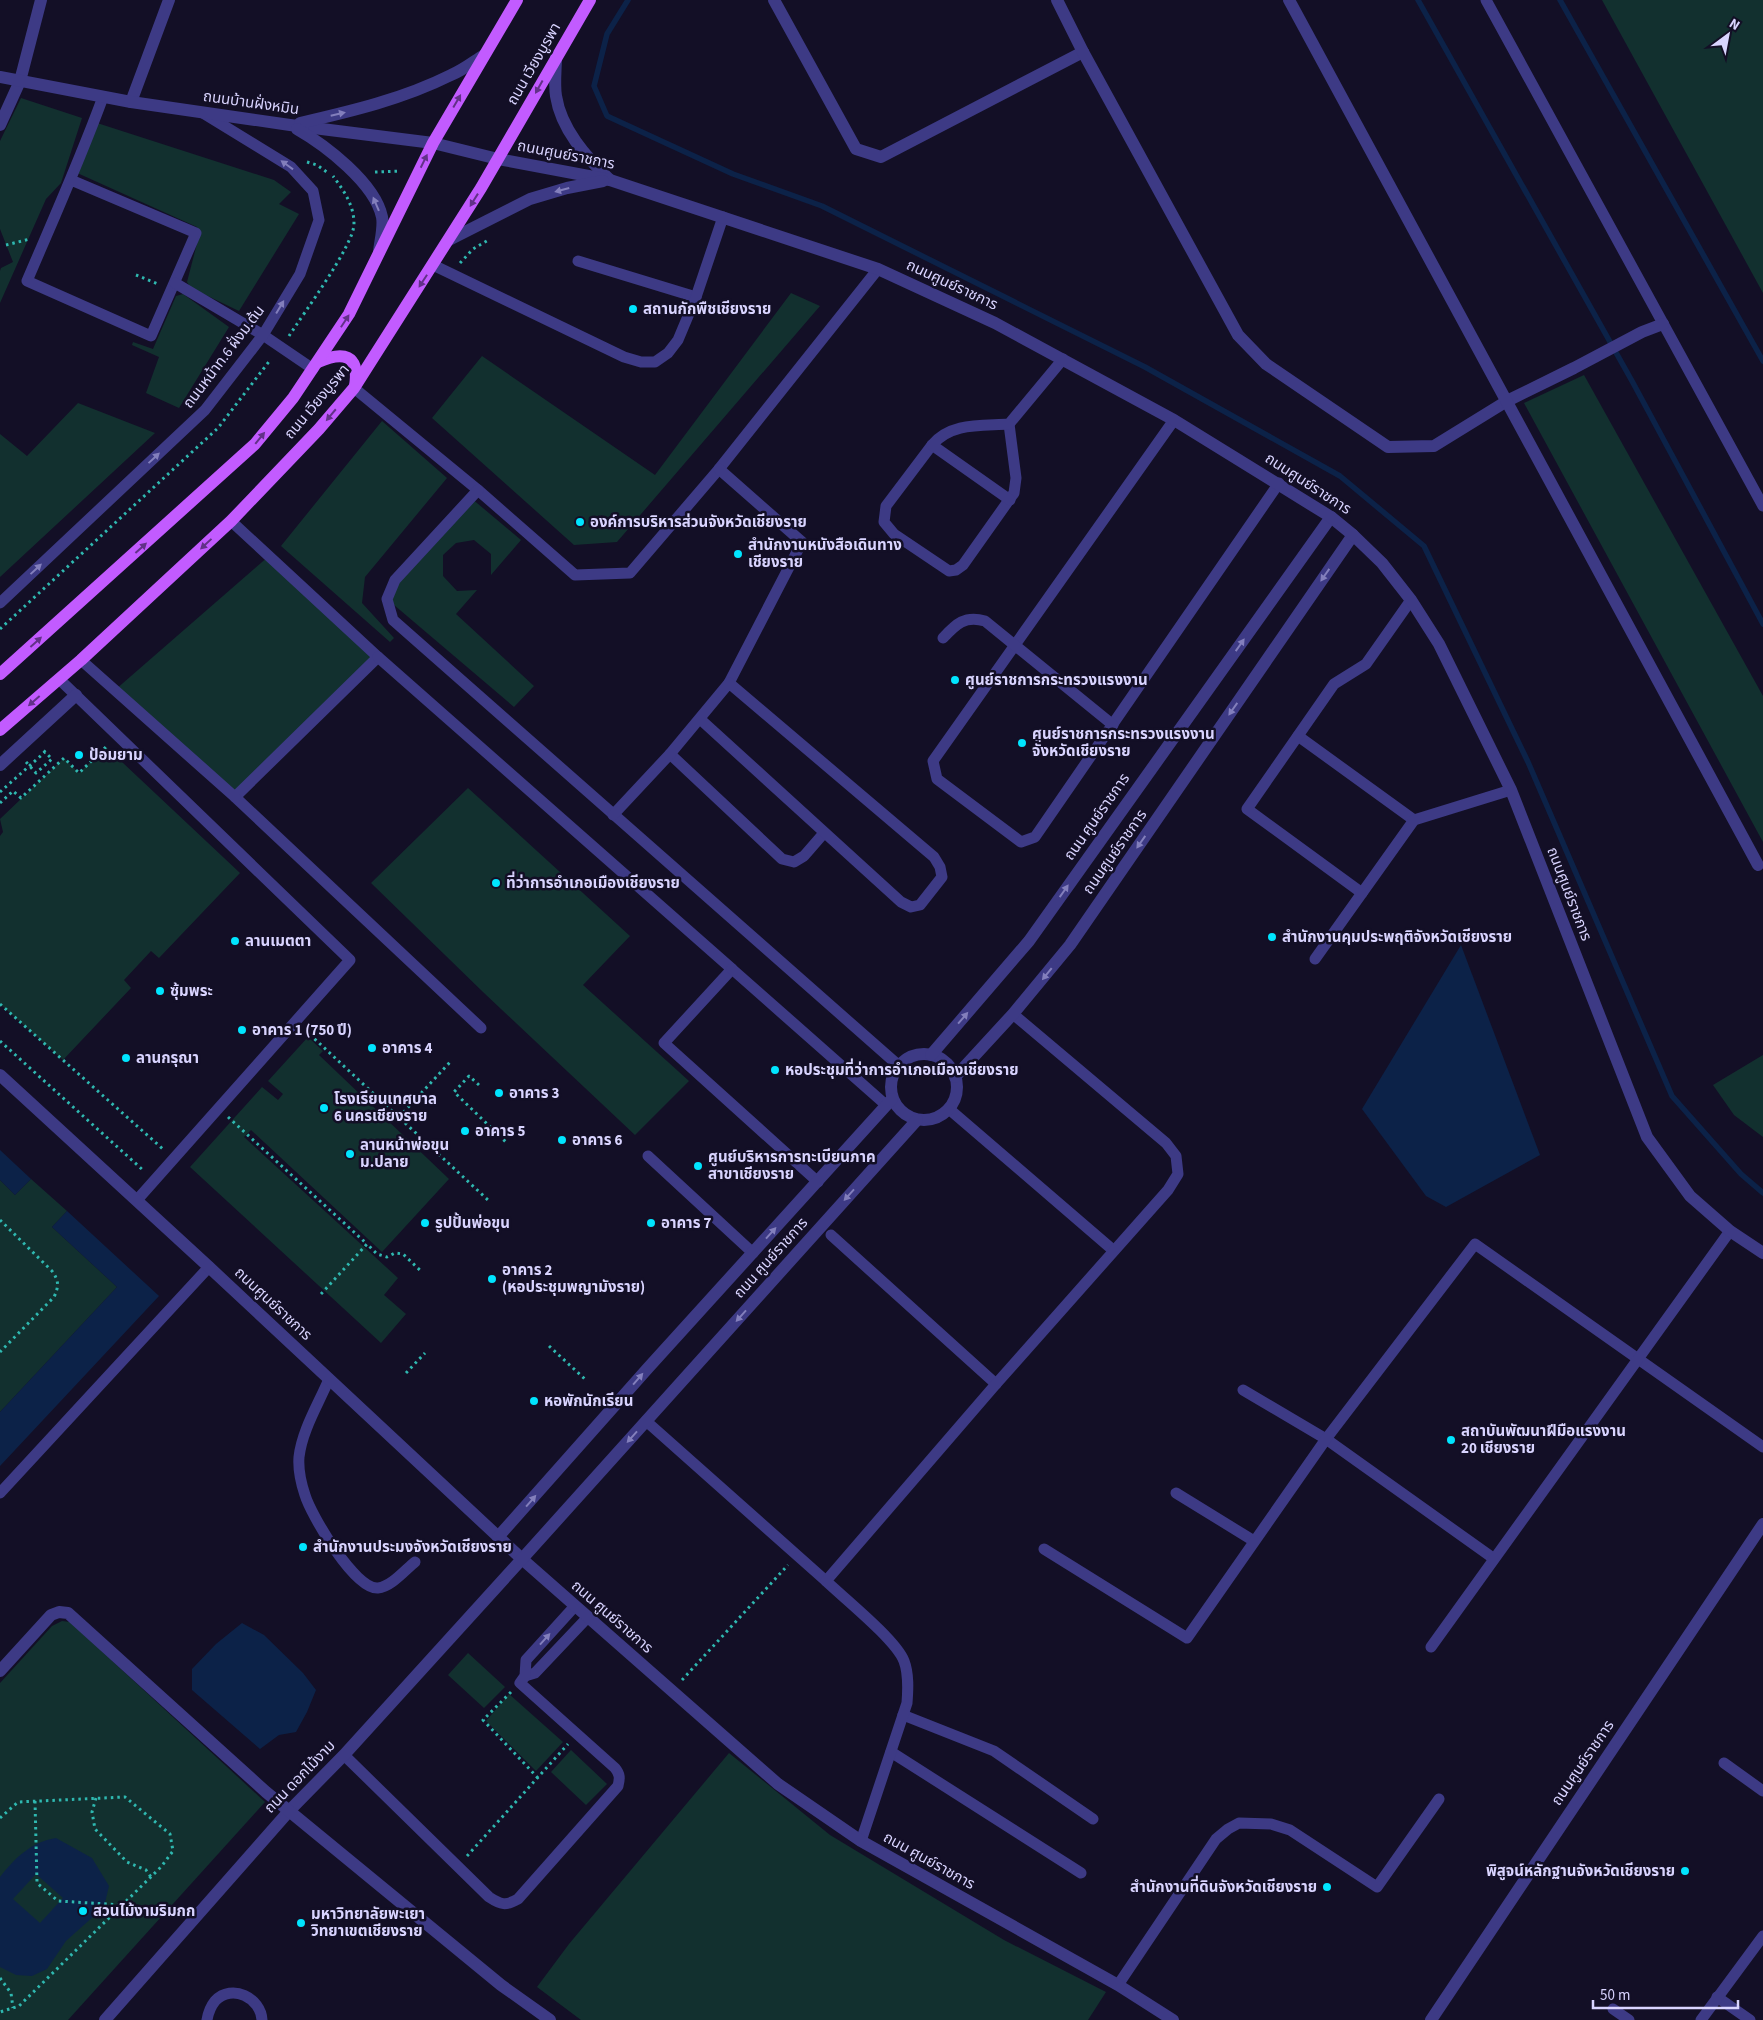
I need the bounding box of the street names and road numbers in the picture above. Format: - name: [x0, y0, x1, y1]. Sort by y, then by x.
- street label: ถนน เวียงบูรพา: [502, 19, 566, 109]
- street label: ถนนบ้านฝั่งหมิน: [202, 85, 300, 120]
- street label: ถนนศูนย์ราชการ: [515, 135, 617, 175]
- street label: ถนนศูนย์ราชการ: [903, 255, 1001, 315]
- street label: ถนนหน้าท.6 ฝั่งม.ต้น: [178, 301, 270, 413]
- street label: ถนน เวียงบูรพา: [279, 360, 355, 444]
- street label: ถนนศูนย์ราชการ: [1261, 448, 1355, 520]
- street label: ถนน ศูนย์ราชการ: [1059, 769, 1135, 865]
- street label: ถนนศูนย์ราชการ: [1078, 805, 1152, 899]
- street label: ถนนศูนย์ราชการ: [1541, 844, 1597, 944]
- street label: ถนน ศูนย์ราชการ: [729, 1213, 813, 1303]
- street label: ถนนศูนย์ราชการ: [230, 1263, 316, 1345]
- street label: ถนน ศูนย์ราชการ: [567, 1576, 657, 1658]
- street label: ถนนศูนย์ราชการ: [1547, 1716, 1619, 1810]
- street label: ถนน ดอกไม้งาม: [260, 1736, 340, 1818]
- street label: ถนน ศูนย์ราชการ: [879, 1827, 979, 1895]

